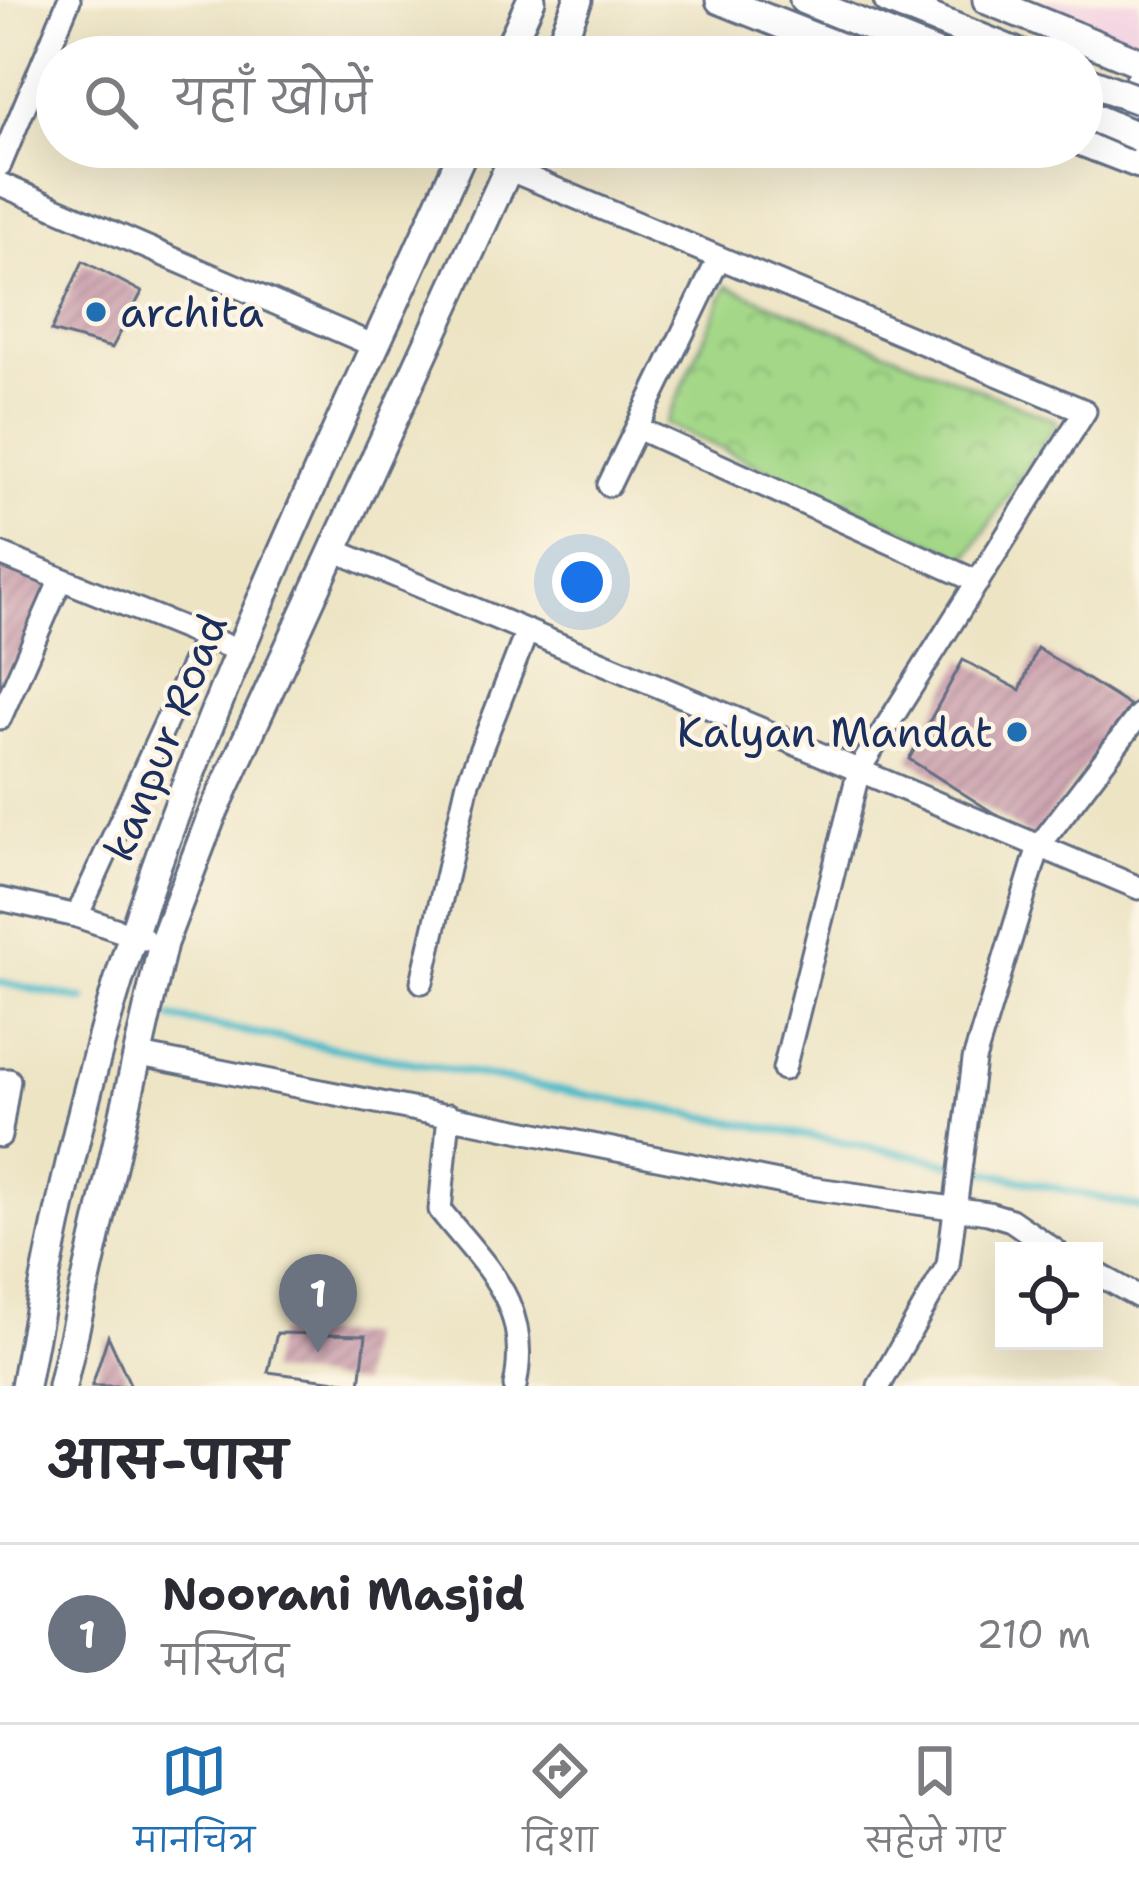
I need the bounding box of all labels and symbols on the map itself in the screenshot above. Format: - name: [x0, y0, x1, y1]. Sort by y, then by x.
- place label: archita: [120, 284, 264, 340]
- marker: archita: [83, 299, 109, 325]
- your location: [552, 552, 612, 612]
- street label: kanpur Road: [90, 605, 240, 869]
- place label: Kalyan Mandat: [677, 704, 993, 760]
- marker: Kalyan Mandat: [1004, 719, 1030, 745]
- pin: 1: [279, 1254, 357, 1353]

